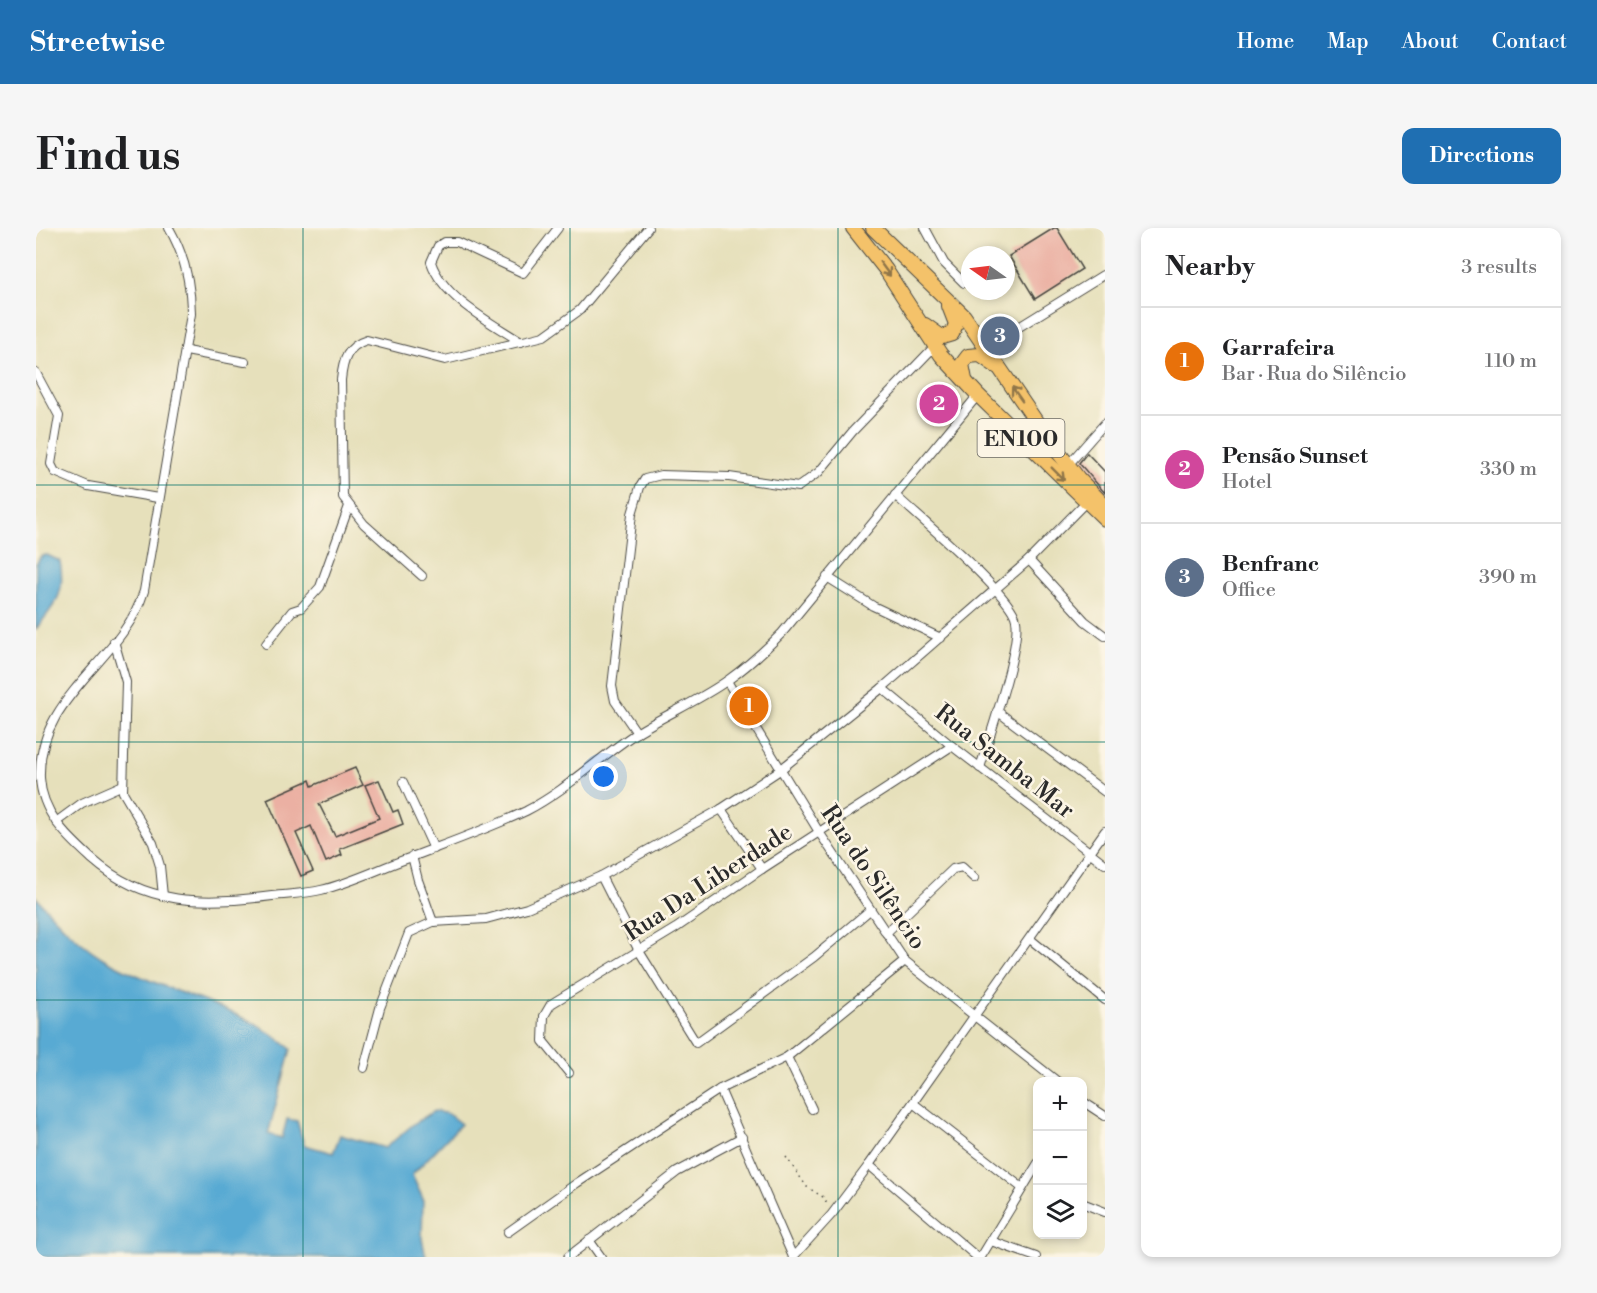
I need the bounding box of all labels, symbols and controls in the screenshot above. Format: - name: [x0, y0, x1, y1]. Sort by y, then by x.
- text: Streetwise: [30, 25, 165, 60]
- text: Home: [1237, 29, 1294, 55]
- text: Map: [1327, 29, 1369, 55]
- text: About: [1402, 29, 1459, 55]
- text: Contact: [1492, 29, 1567, 55]
- button: Directions: [1402, 128, 1561, 184]
- text: Find us: [36, 130, 180, 183]
- north arrow: [961, 246, 1015, 300]
- text: Nearby: [1165, 251, 1255, 283]
- text: 3 results: [1461, 255, 1537, 280]
- one-way arrow: [878, 261, 891, 277]
- pin: 3: [980, 314, 1020, 358]
- text: Garrafeira: [1222, 335, 1335, 362]
- text: 1: [1180, 349, 1189, 374]
- text: 110 m: [1485, 349, 1537, 374]
- text: Bar · Rua do Silêncio: [1222, 362, 1407, 387]
- pin: 2: [920, 382, 958, 426]
- one-way arrow: [1010, 387, 1023, 403]
- road number: EN100: [978, 419, 1064, 457]
- text: Pensão Sunset: [1222, 443, 1368, 470]
- text: 2: [1178, 457, 1191, 482]
- text: 330 m: [1480, 457, 1537, 482]
- one-way arrow: [1050, 467, 1065, 482]
- text: Hotel: [1222, 470, 1272, 495]
- text: Benfranc: [1222, 551, 1319, 578]
- text: 3: [1178, 565, 1191, 590]
- text: 390 m: [1479, 565, 1537, 590]
- text: Office: [1222, 578, 1276, 603]
- pin: 1: [730, 684, 768, 728]
- street label: Rua Samba Mar: [929, 698, 1080, 826]
- your location: [589, 762, 618, 791]
- street label: Rua do Silêncio: [814, 799, 933, 956]
- street label: Rua Da Liberdade: [619, 817, 798, 948]
- map controls: [1033, 1077, 1087, 1239]
- button: +: [1033, 1077, 1087, 1131]
- button: −: [1033, 1131, 1087, 1185]
- button: layers: [1033, 1185, 1087, 1239]

